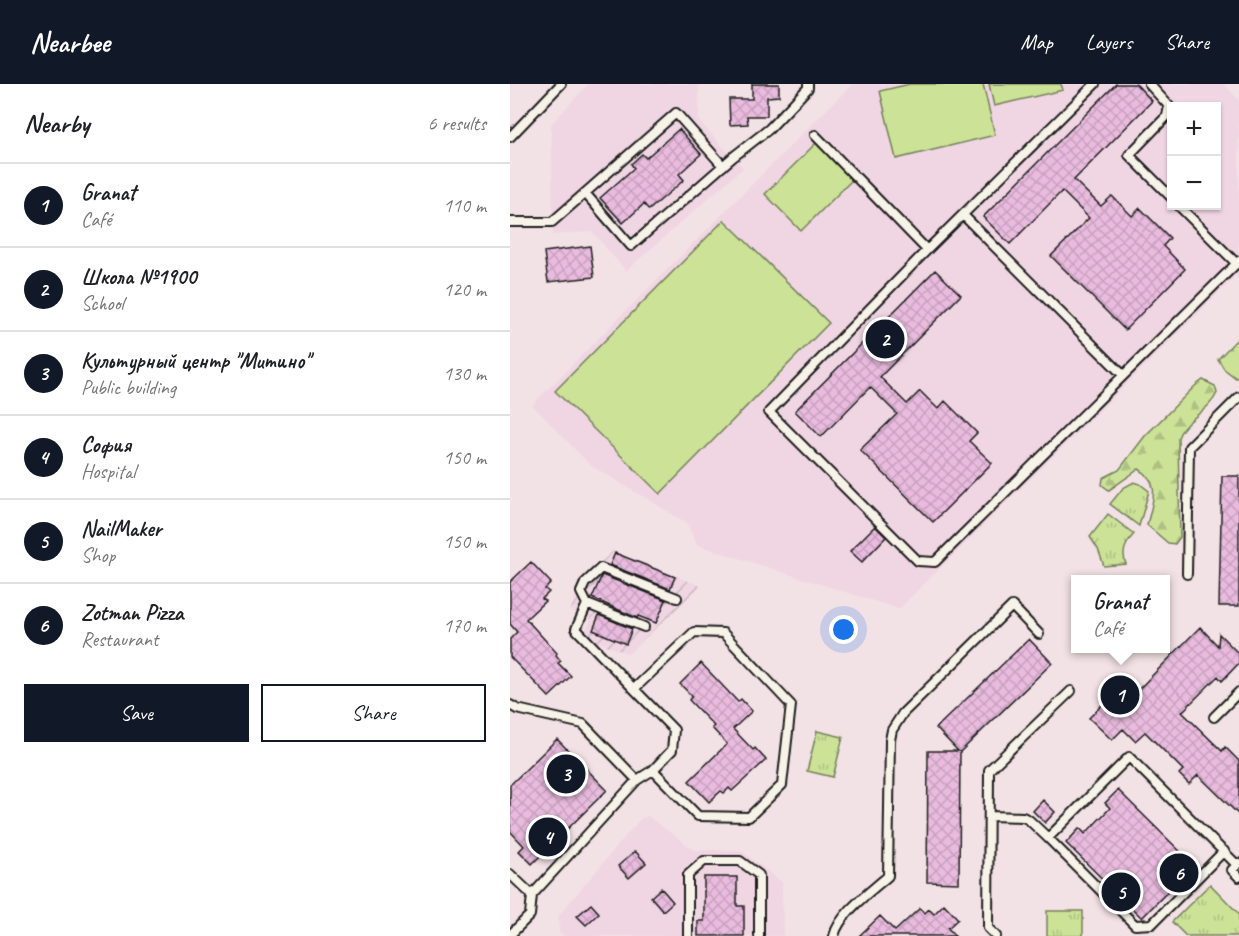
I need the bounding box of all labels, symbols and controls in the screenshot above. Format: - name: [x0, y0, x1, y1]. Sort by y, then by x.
- text: Nearbee: [30, 25, 110, 60]
- text: Map: [1020, 29, 1053, 55]
- text: Layers: [1086, 29, 1132, 55]
- text: Share: [1165, 29, 1209, 55]
- map controls: [1167, 102, 1221, 210]
- button: +: [1167, 102, 1221, 156]
- text: Nearby: [24, 107, 89, 140]
- text: 6 results: [427, 111, 486, 136]
- button: −: [1167, 156, 1221, 210]
- text: Granat: [81, 179, 136, 207]
- text: 1: [39, 193, 48, 218]
- text: 110 m: [443, 193, 486, 218]
- text: Café: [81, 207, 112, 232]
- text: Школа №1900: [81, 263, 196, 291]
- text: 2: [39, 277, 48, 302]
- text: 120 m: [443, 277, 486, 302]
- text: School: [81, 291, 124, 316]
- pin: 2: [866, 316, 904, 362]
- text: Культурный центр "Митино": [81, 347, 310, 375]
- text: 3: [39, 361, 48, 386]
- text: 130 m: [443, 361, 486, 386]
- text: Public building: [81, 375, 176, 400]
- text: София: [81, 431, 131, 459]
- text: 4: [39, 445, 48, 470]
- text: 150 m: [443, 445, 486, 470]
- text: Hospital: [81, 459, 136, 484]
- text: NailMaker: [81, 515, 161, 543]
- text: 5: [39, 529, 48, 554]
- text: 150 m: [443, 529, 486, 554]
- text: Shop: [81, 543, 115, 568]
- popup: [1071, 575, 1170, 653]
- text: Granat: [1093, 588, 1148, 616]
- text: Zotman Pizza: [81, 599, 183, 627]
- text: 6: [39, 613, 48, 638]
- text: 170 m: [443, 613, 486, 638]
- your location: [829, 615, 858, 644]
- text: Café: [1093, 616, 1124, 641]
- text: Restaurant: [81, 627, 158, 652]
- pin: 1: [1100, 672, 1140, 718]
- button: Save: [24, 684, 249, 742]
- button: Share: [261, 684, 486, 742]
- pin: 3: [546, 752, 586, 796]
- pin: 4: [528, 814, 567, 860]
- pin: 6: [1160, 850, 1198, 896]
- pin: 5: [1102, 870, 1140, 914]

